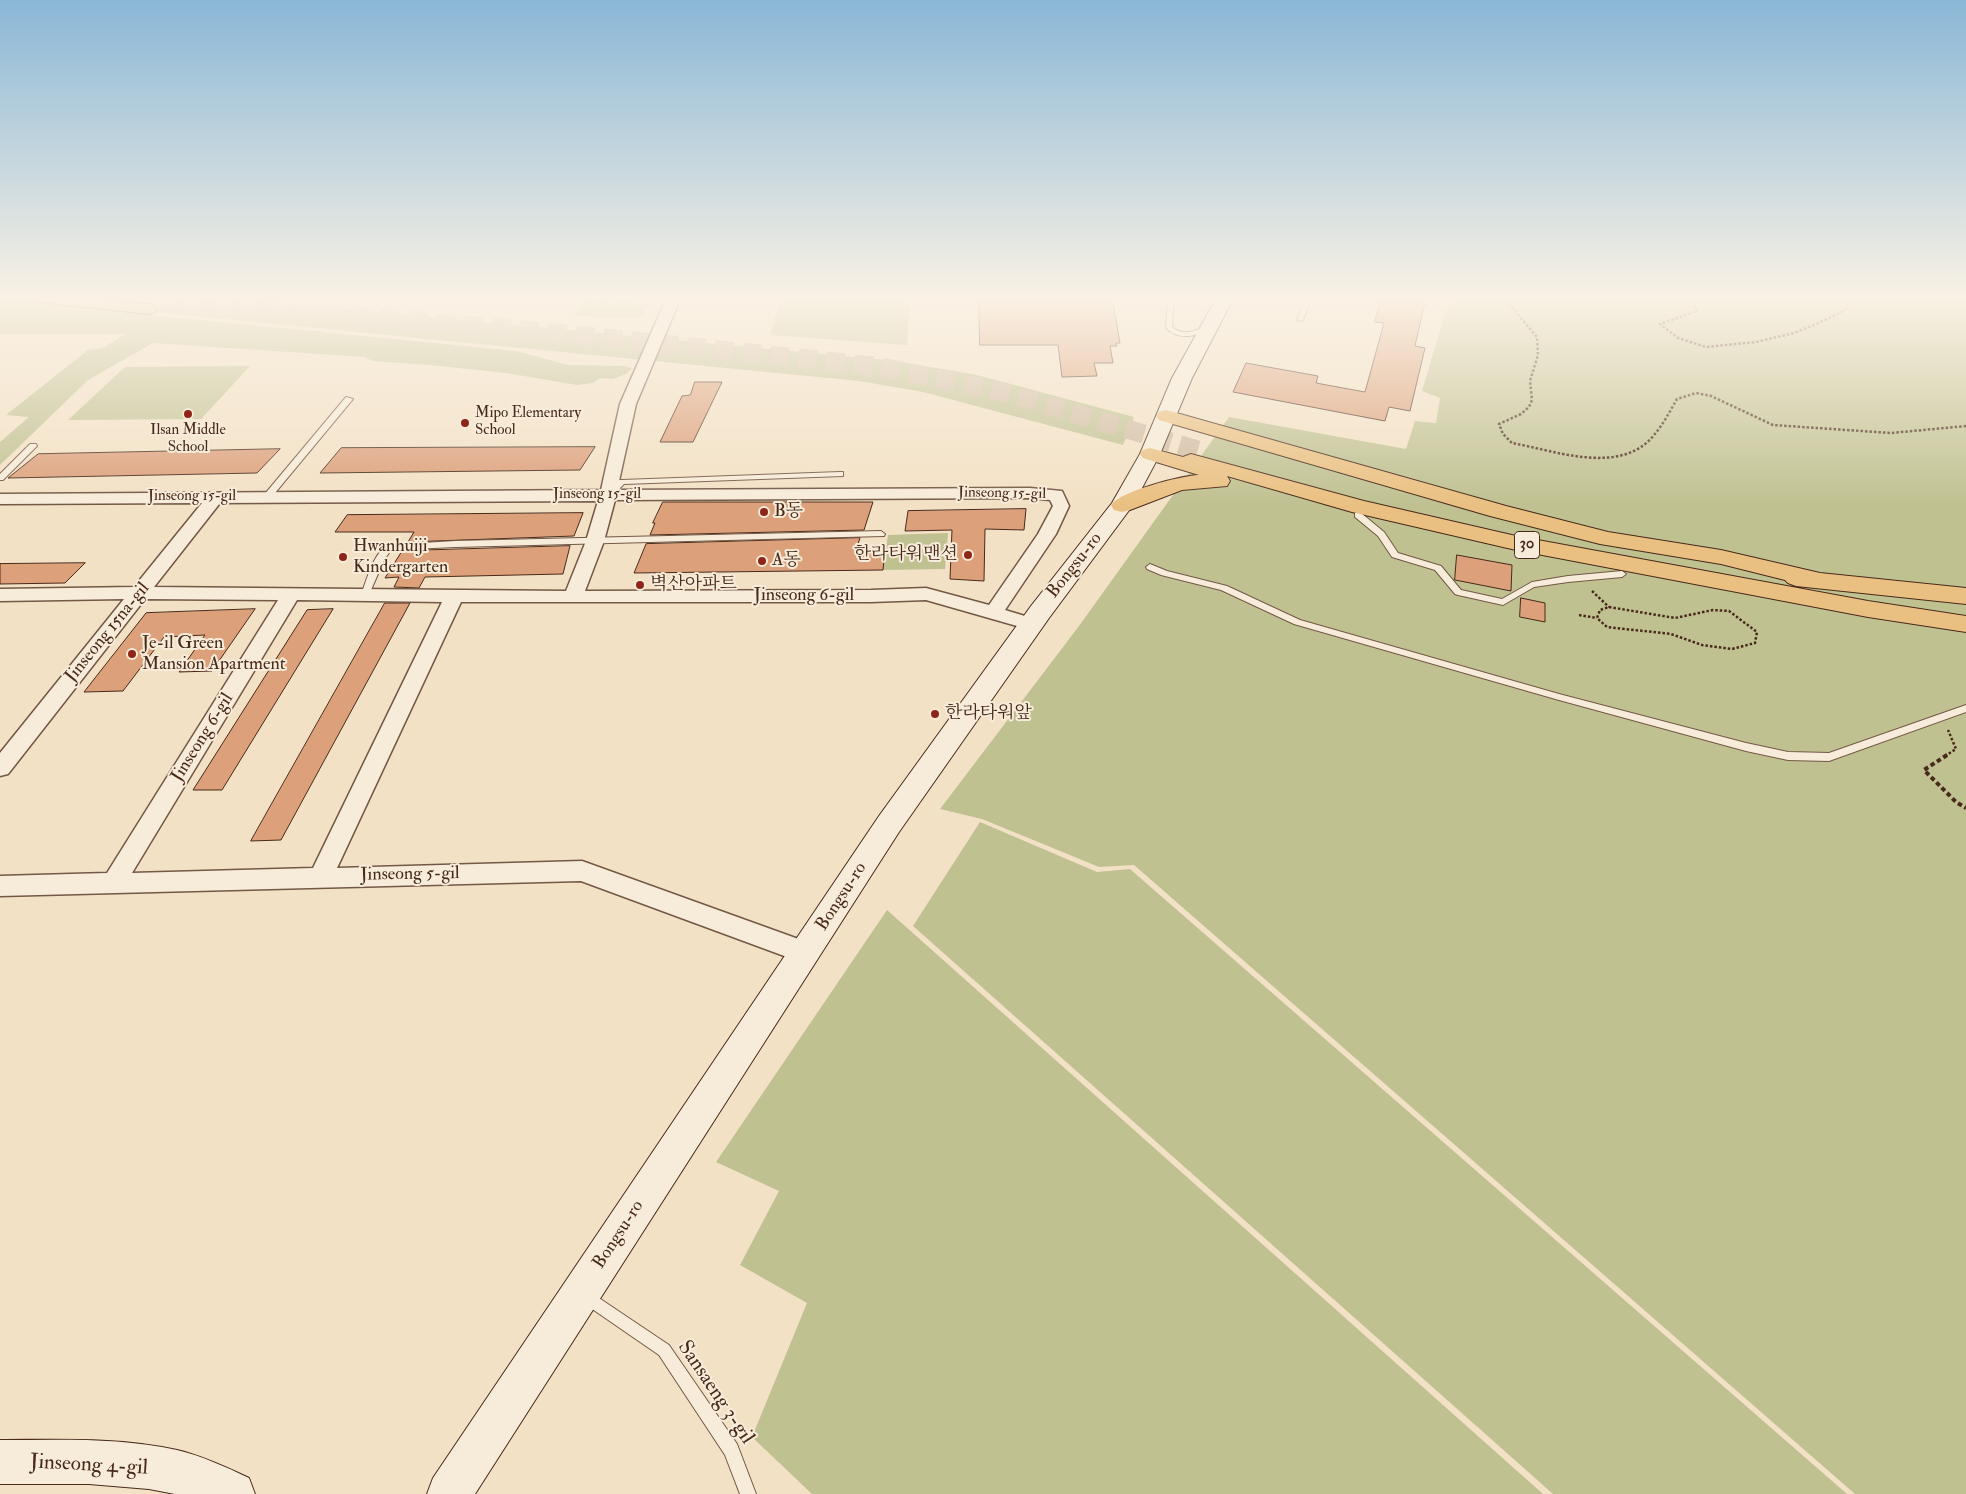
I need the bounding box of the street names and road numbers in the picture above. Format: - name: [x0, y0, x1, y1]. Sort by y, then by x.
- street label: Jinseong 15-gil: [958, 484, 1046, 504]
- street label: Jinseong 15-gil: [553, 486, 641, 504]
- street label: Jinseong 15-gil: [148, 488, 236, 506]
- street label: Bongsu-ro: [1043, 529, 1107, 603]
- road number: 30: [1514, 532, 1540, 558]
- street label: Jinseong 15na-gil: [61, 579, 155, 687]
- street label: Jinseong 6-gil: [754, 585, 854, 607]
- street label: Jinseong 6-gil: [167, 690, 239, 786]
- street label: Bongsu-ro: [812, 859, 872, 935]
- street label: Jinseong 5-gil: [360, 863, 460, 887]
- street label: Bongsu-ro: [589, 1197, 649, 1273]
- street label: Sansaeng 3-gil: [671, 1336, 759, 1450]
- street label: Jinseong 4-gil: [29, 1450, 149, 1482]

